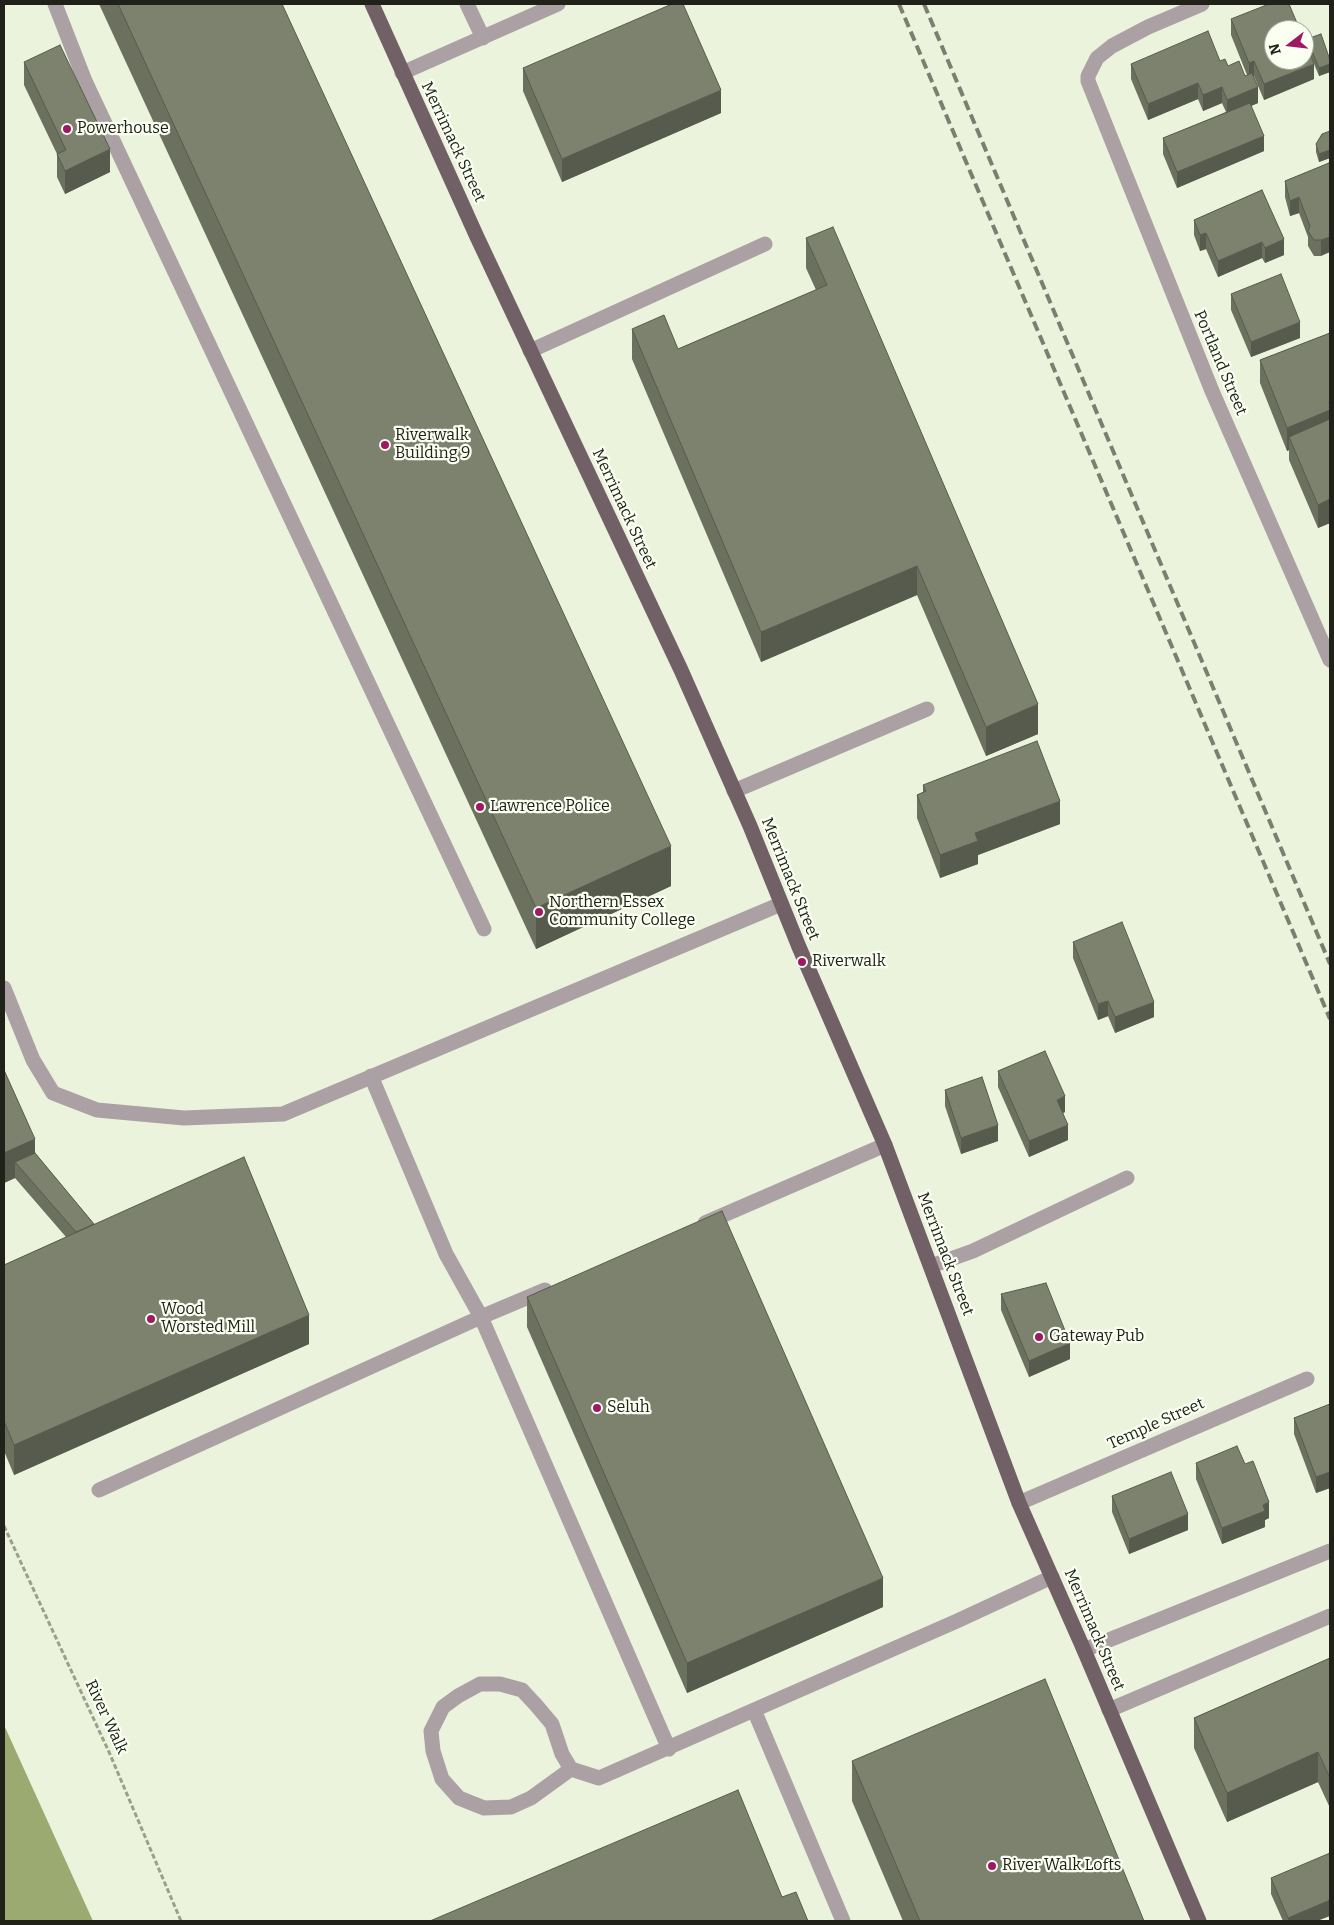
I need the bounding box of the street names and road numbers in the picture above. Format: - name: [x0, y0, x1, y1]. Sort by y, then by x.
- street label: Merrimack Street: [417, 79, 489, 205]
- street label: Portland Street: [1189, 308, 1251, 418]
- street label: Merrimack Street: [588, 446, 660, 572]
- street label: Merrimack Street: [757, 815, 823, 943]
- street label: Merrimack Street: [913, 1190, 977, 1318]
- street label: Temple Street: [1105, 1394, 1207, 1454]
- street label: Merrimack Street: [1060, 1566, 1128, 1694]
- street label: River Walk: [81, 1677, 131, 1757]

